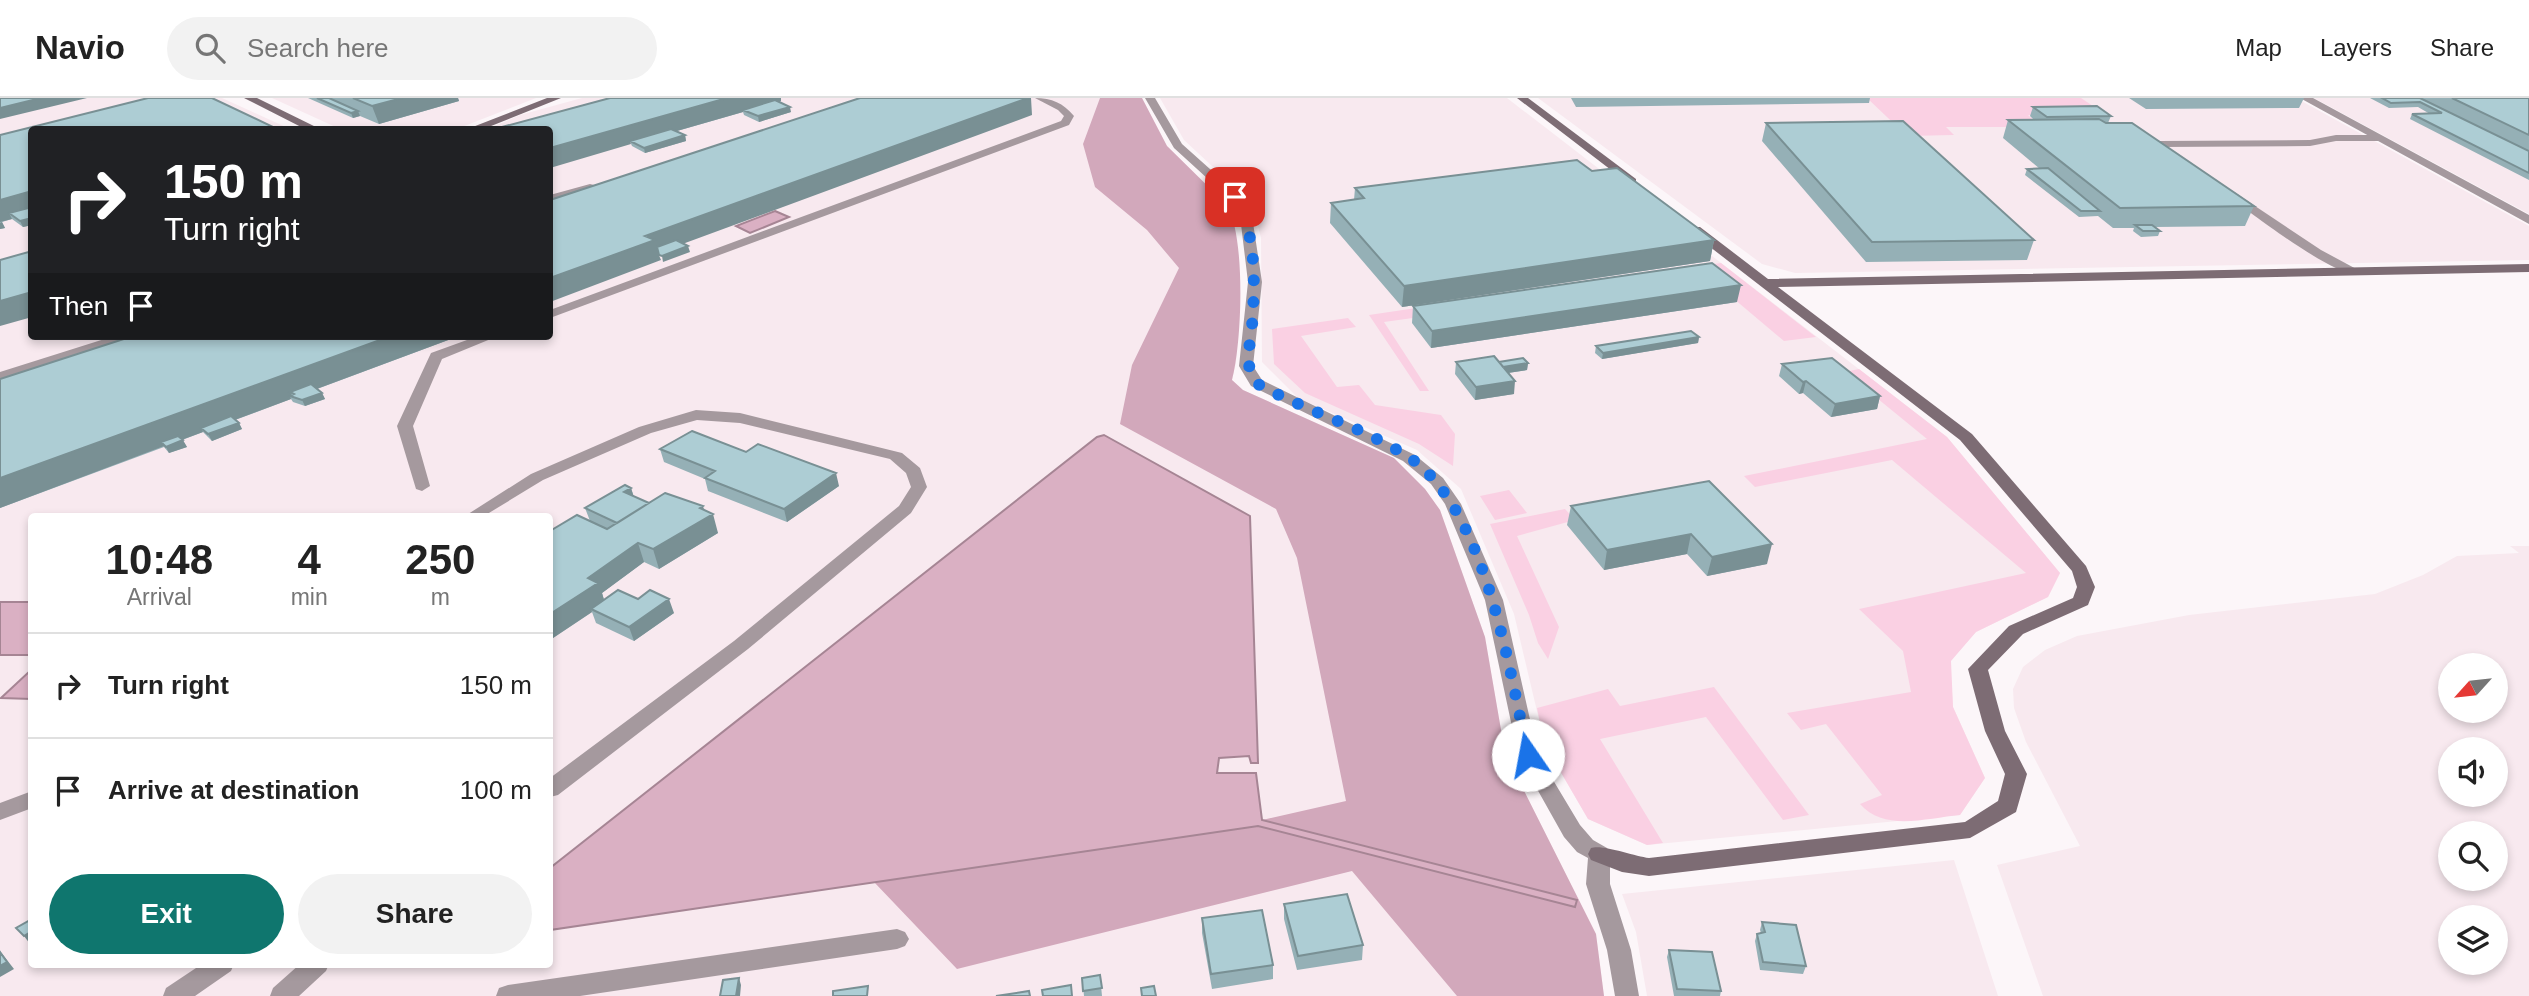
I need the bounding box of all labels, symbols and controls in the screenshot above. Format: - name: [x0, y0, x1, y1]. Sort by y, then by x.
- search box: [167, 17, 657, 80]
- text: Navio: [35, 29, 125, 66]
- icon: search: [191, 29, 229, 67]
- text: Search here: [247, 33, 389, 63]
- text: Map: [2235, 34, 2282, 61]
- text: Layers: [2320, 34, 2392, 61]
- text: Share: [2430, 34, 2494, 61]
- icon: right: [49, 154, 140, 245]
- text: 150 m: [164, 154, 303, 208]
- pin: [1205, 167, 1265, 227]
- icon: arrive: [1216, 178, 1254, 216]
- text: Turn right: [164, 211, 300, 247]
- icon: arrive: [122, 287, 160, 325]
- text: Then: [49, 291, 108, 321]
- text: 10:48: [106, 536, 213, 583]
- text: 4: [297, 536, 321, 583]
- text: 250: [405, 536, 475, 583]
- text: Arrival: [127, 584, 192, 610]
- text: min: [291, 584, 328, 610]
- text: m: [431, 584, 450, 610]
- north arrow: [2438, 653, 2508, 723]
- map controls: [2438, 653, 2508, 975]
- icon: right: [49, 667, 87, 705]
- text: Turn right: [108, 670, 229, 700]
- text: 150 m: [460, 670, 532, 700]
- position arrow: [1491, 718, 1565, 792]
- button: sound: [2438, 737, 2508, 807]
- icon: arrive: [49, 772, 87, 810]
- text: Arrive at destination: [108, 775, 359, 805]
- text: 100 m: [460, 775, 532, 805]
- button: search: [2438, 821, 2508, 891]
- button: Exit: [49, 874, 284, 954]
- button: Share: [298, 874, 532, 954]
- button: layers: [2438, 905, 2508, 975]

